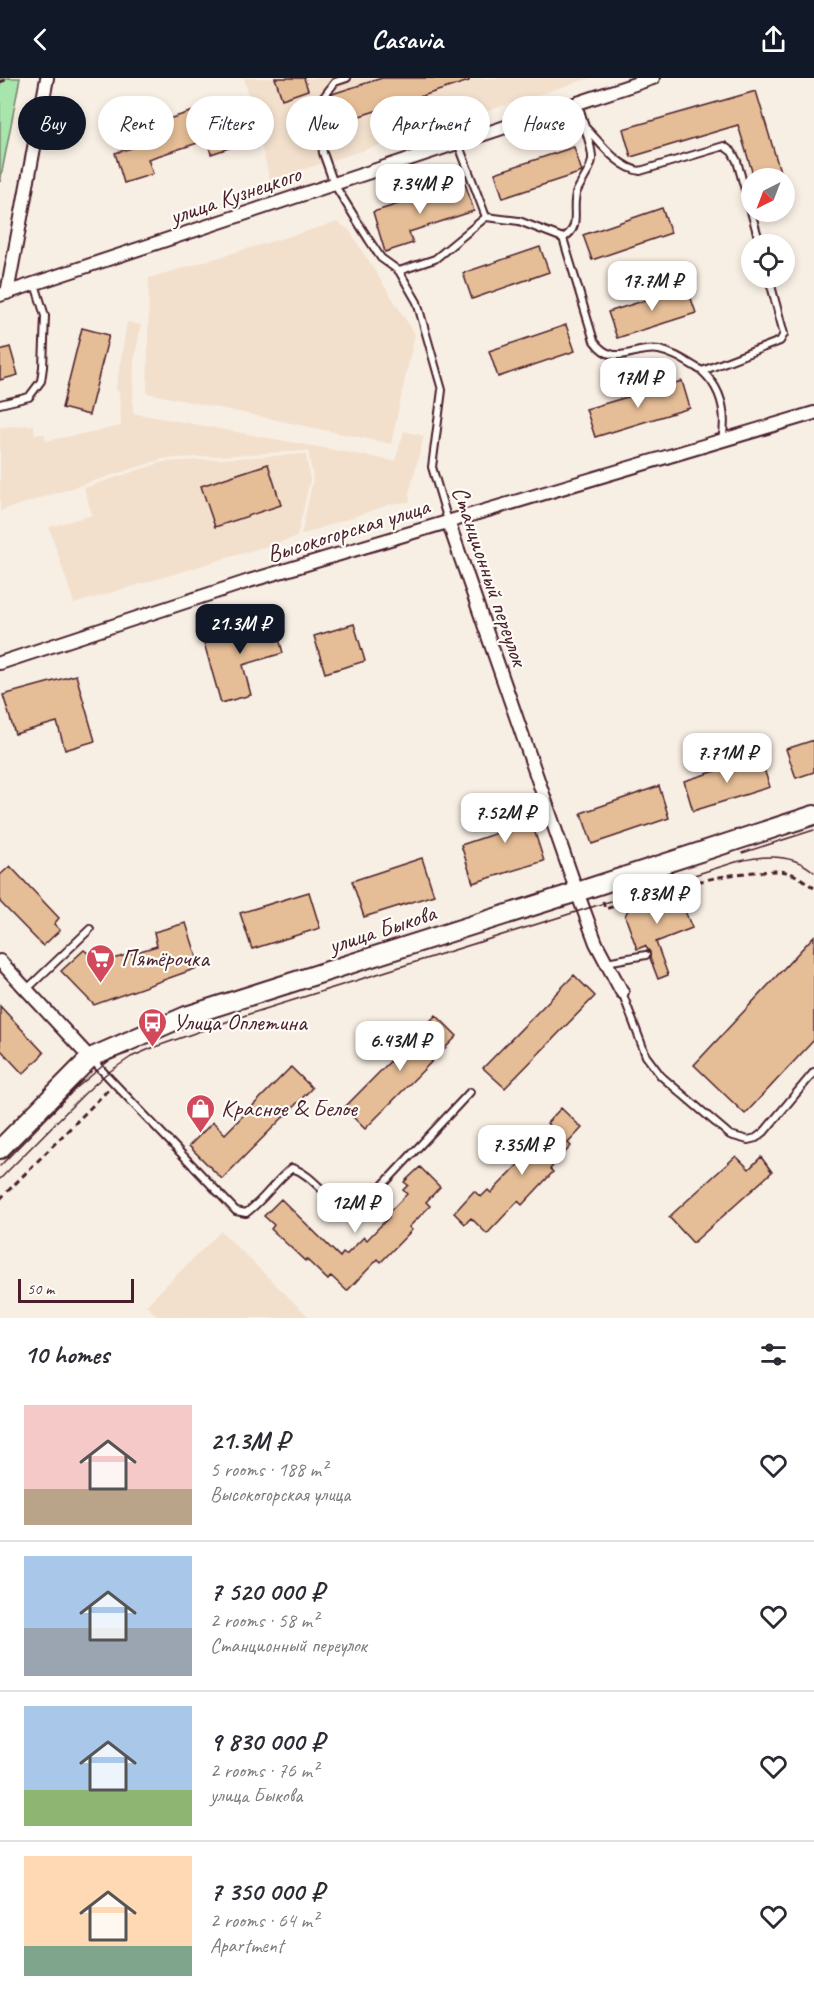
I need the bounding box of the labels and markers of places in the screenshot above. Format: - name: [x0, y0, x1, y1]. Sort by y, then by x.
- pin: 7.34M ₽: [365, 164, 475, 215]
- pin: 17.7M ₽: [597, 261, 707, 312]
- pin: 17M ₽: [596, 358, 680, 409]
- pin: 21.3M ₽: [185, 604, 295, 655]
- pin: 7.71M ₽: [672, 733, 782, 784]
- pin: 7.52M ₽: [450, 793, 560, 844]
- pin: 9.83M ₽: [602, 874, 712, 925]
- supermarket icon: Пятёрочка: [84, 942, 116, 984]
- place label: Пятёрочка: [121, 943, 210, 973]
- bus stop icon: Улица Оплетина: [136, 1006, 168, 1048]
- place label: Улица Оплетина: [173, 1007, 308, 1037]
- pin: 6.43M ₽: [345, 1021, 455, 1072]
- shop icon: Красное & Белое: [184, 1092, 216, 1134]
- place label: Красное & Белое: [221, 1093, 359, 1123]
- pin: 7.35M ₽: [467, 1125, 577, 1176]
- pin: 12M ₽: [313, 1183, 397, 1234]

